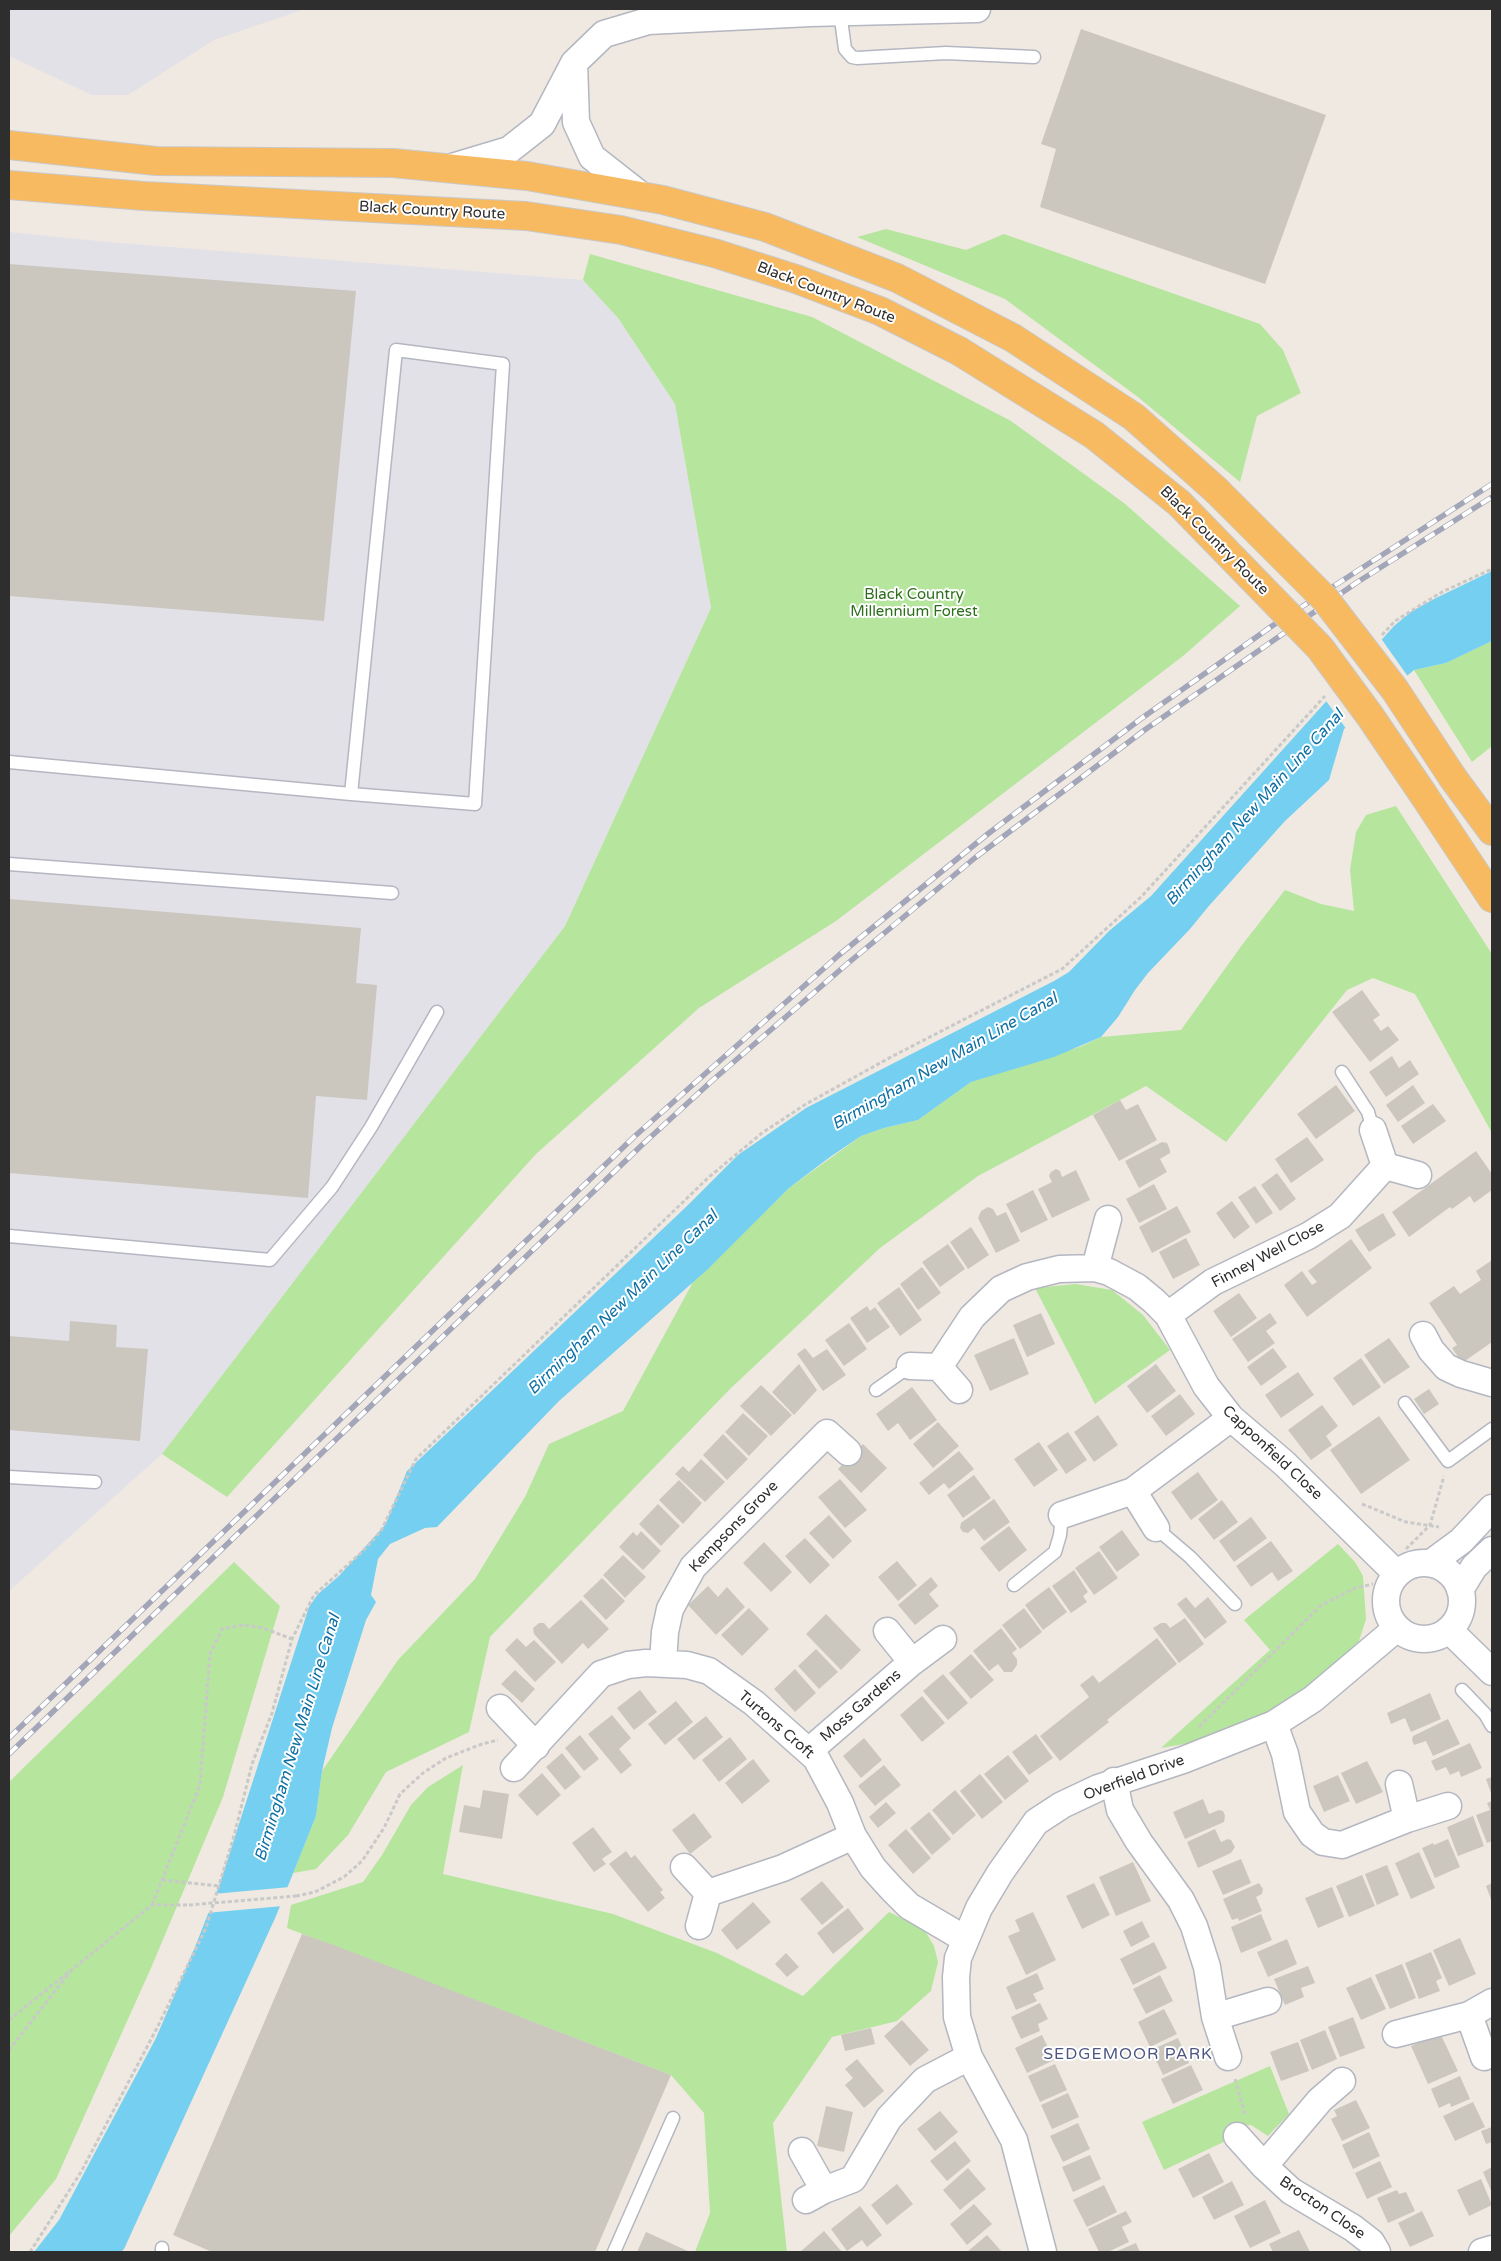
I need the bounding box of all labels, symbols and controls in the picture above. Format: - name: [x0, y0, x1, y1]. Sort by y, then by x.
- street label: Black Country Route: [358, 198, 506, 224]
- street label: Black Country Route: [754, 258, 898, 328]
- street label: Black Country Route: [1156, 483, 1272, 599]
- park label: Black Country Millennium Forest: [850, 586, 978, 621]
- water label: Birmingham New Main Line Canal: [1162, 706, 1348, 910]
- water label: Birmingham New Main Line Canal: [829, 989, 1061, 1135]
- water label: Birmingham New Main Line Canal: [524, 1207, 722, 1399]
- street label: Finney Well Close: [1209, 1218, 1327, 1292]
- street label: Capponfield Close: [1218, 1402, 1326, 1504]
- street label: Kempsons Grove: [686, 1477, 782, 1577]
- water label: Birmingham New Main Line Canal: [251, 1612, 345, 1864]
- street label: Moss Gardens: [817, 1666, 905, 1746]
- street label: Turtons Croft: [735, 1687, 817, 1763]
- street label: Overfield Drive: [1081, 1751, 1187, 1805]
- district label: SEDGEMOOR PARK: [1042, 2045, 1214, 2065]
- street label: Brocton Close: [1276, 2173, 1368, 2243]

